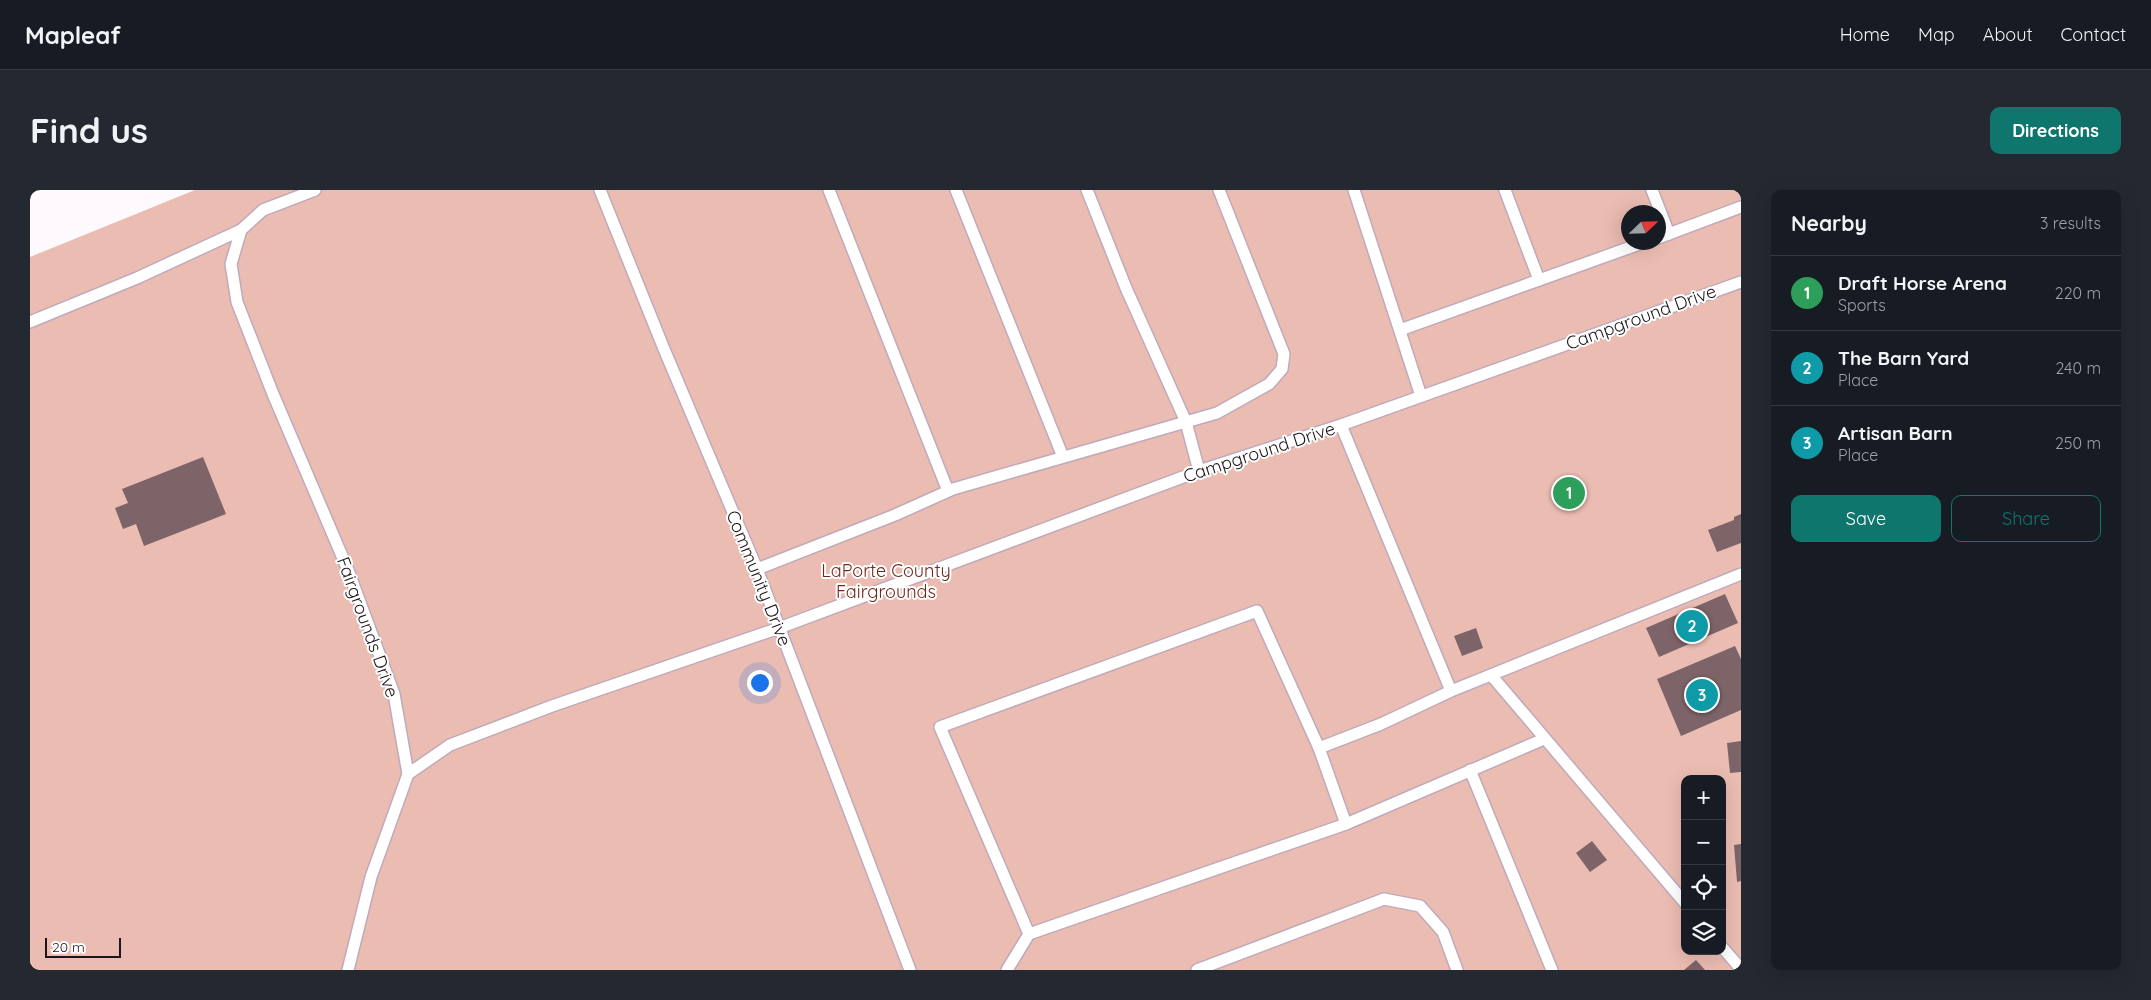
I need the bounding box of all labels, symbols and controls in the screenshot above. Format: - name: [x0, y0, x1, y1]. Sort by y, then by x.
- text: Mapleaf: [25, 20, 121, 50]
- text: Home: [1840, 23, 1890, 46]
- text: Map: [1918, 23, 1955, 46]
- text: About: [1983, 23, 2033, 46]
- text: Contact: [2061, 23, 2126, 46]
- button: Directions: [1990, 107, 2121, 154]
- text: Find us: [30, 108, 148, 152]
- north arrow: [1621, 205, 1666, 250]
- text: Nearby: [1791, 210, 1867, 236]
- text: 3 results: [2040, 213, 2101, 233]
- text: Draft Horse Arena: [1838, 271, 2007, 295]
- street label: Campground Drive: [1563, 279, 1719, 355]
- text: 1: [1804, 283, 1810, 303]
- text: 220 m: [2055, 283, 2101, 303]
- text: Sports: [1838, 295, 1886, 315]
- text: The Barn Yard: [1838, 346, 1969, 370]
- text: 2: [1802, 358, 1812, 378]
- text: 240 m: [2055, 358, 2101, 378]
- text: Place: [1838, 370, 1878, 390]
- street label: Campground Drive: [1180, 417, 1338, 487]
- text: Artisan Barn: [1838, 421, 1952, 445]
- text: 3: [1803, 433, 1811, 453]
- text: 250 m: [2055, 433, 2101, 453]
- text: Place: [1838, 445, 1878, 465]
- pin: 1: [1553, 474, 1585, 512]
- button: Save: [1791, 495, 1941, 542]
- button: Share: [1951, 495, 2101, 542]
- street label: Community Drive: [721, 507, 797, 649]
- street label: Fairgrounds Drive: [332, 553, 404, 701]
- park label: LaPorte County Fairgrounds: [821, 559, 951, 603]
- pin: 2: [1676, 607, 1708, 645]
- your location: [747, 670, 773, 696]
- pin: 3: [1686, 676, 1718, 714]
- map controls: [1681, 775, 1726, 955]
- button: +: [1681, 775, 1726, 820]
- button: −: [1681, 820, 1726, 865]
- button: locate: [1681, 865, 1726, 910]
- button: layers: [1681, 910, 1726, 955]
- scale bar: [45, 935, 121, 958]
- text: 20 m: [52, 938, 85, 956]

